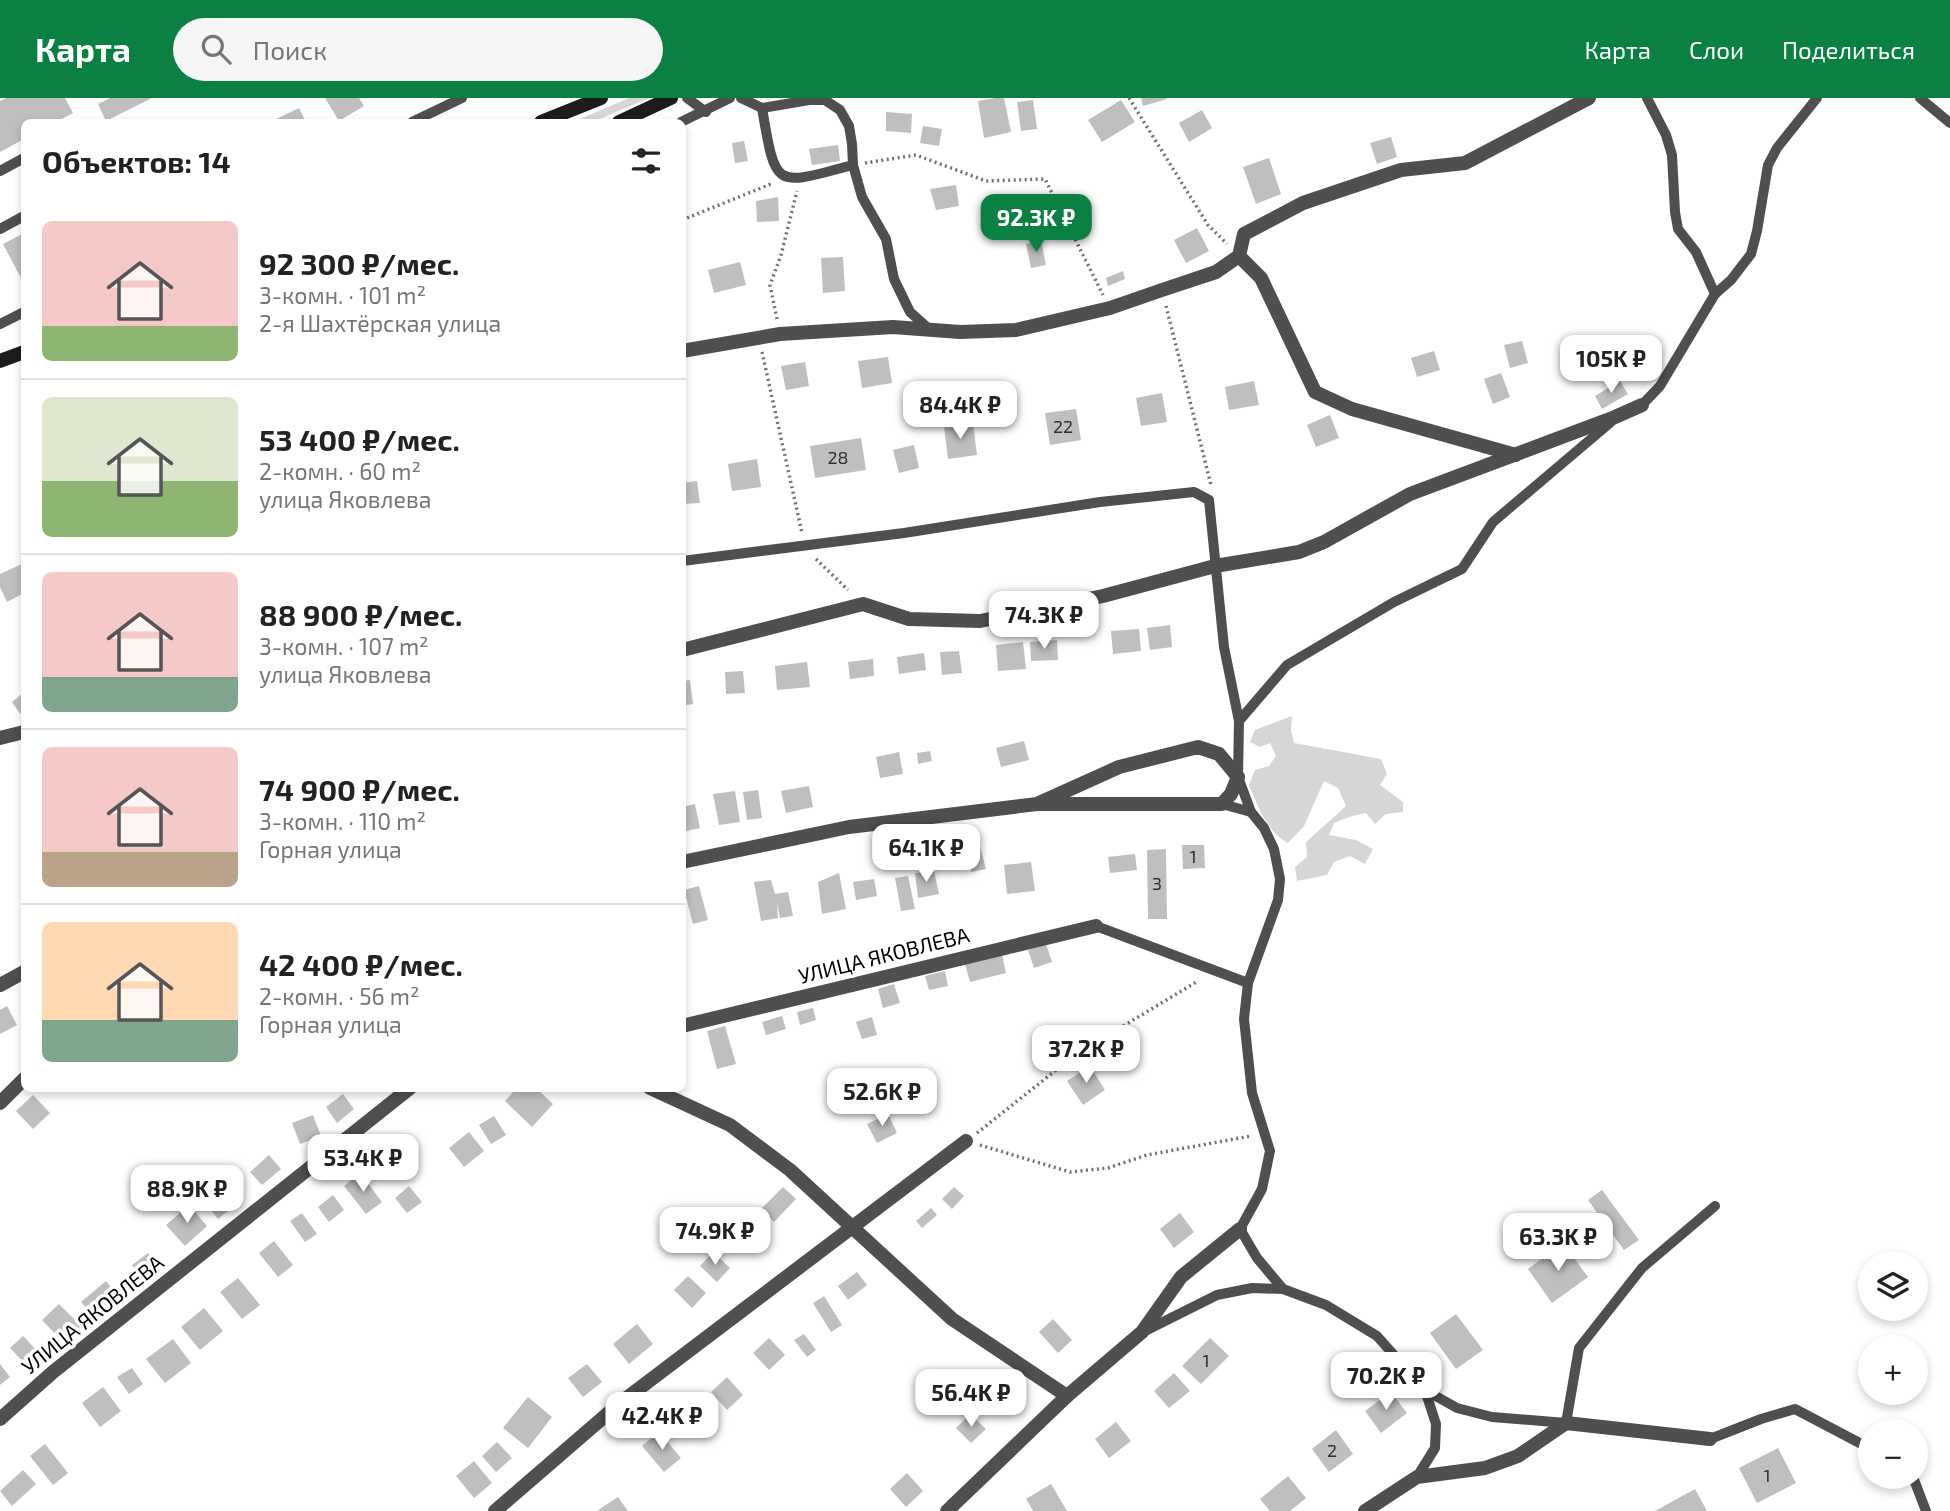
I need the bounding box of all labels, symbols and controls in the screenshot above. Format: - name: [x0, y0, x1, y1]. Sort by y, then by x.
- search box: [173, 18, 663, 81]
- text: Карта: [35, 29, 131, 69]
- icon: search: [197, 30, 235, 68]
- text: Поиск: [253, 34, 327, 65]
- text: Карта: [1584, 35, 1651, 64]
- text: Слои: [1689, 35, 1744, 64]
- text: Поделиться: [1782, 35, 1915, 64]
- icon: filters: [627, 142, 665, 180]
- text: Объектов: 14: [42, 143, 231, 179]
- pin: 92.3K ₽: [971, 194, 1101, 254]
- text: 92.3K ₽: [997, 203, 1075, 231]
- text: 92 300 ₽/мес.: [259, 245, 459, 281]
- icon: home: [98, 249, 182, 333]
- text: 3-комн. · 101 m²: [259, 281, 426, 309]
- text: 2-я Шахтёрская улица: [259, 309, 501, 337]
- pin: 105K ₽: [1554, 336, 1668, 395]
- text: 105K ₽: [1576, 344, 1646, 372]
- pin: 84.4K ₽: [895, 382, 1025, 441]
- text: 84.4K ₽: [919, 390, 1001, 418]
- house number: 22: [1053, 415, 1073, 437]
- text: 53 400 ₽/мес.: [259, 421, 460, 457]
- icon: home: [98, 425, 182, 509]
- house number: 28: [827, 446, 849, 468]
- text: 2-комн. · 60 m²: [259, 457, 421, 485]
- text: улица Яковлева: [259, 485, 431, 513]
- pin: 74.3K ₽: [979, 592, 1109, 651]
- text: 88 900 ₽/мес.: [259, 596, 462, 632]
- icon: home: [98, 600, 182, 684]
- text: 74.3K ₽: [1005, 600, 1083, 628]
- text: 3-комн. · 107 m²: [259, 632, 429, 660]
- text: улица Яковлева: [259, 660, 431, 688]
- text: 74 900 ₽/мес.: [259, 771, 460, 807]
- icon: home: [98, 775, 182, 859]
- text: 3-комн. · 110 m²: [259, 807, 426, 835]
- pin: 64.1K ₽: [861, 824, 991, 884]
- text: 64.1K ₽: [888, 833, 964, 861]
- text: Горная улица: [259, 835, 402, 863]
- house number: 1: [1189, 845, 1197, 867]
- house number: 3: [1152, 872, 1162, 894]
- street label: УЛИЦА ЯКОВЛЕВА: [796, 921, 972, 988]
- text: 42 400 ₽/мес.: [259, 946, 463, 982]
- icon: home: [98, 950, 182, 1034]
- text: 2-комн. · 56 m²: [259, 982, 419, 1010]
- text: Горная улица: [259, 1010, 402, 1038]
- pin: 37.2K ₽: [1021, 1026, 1151, 1085]
- text: 37.2K ₽: [1048, 1034, 1124, 1062]
- pin: 52.6K ₽: [817, 1068, 947, 1128]
- text: 52.6K ₽: [843, 1077, 921, 1105]
- pin: 53.4K ₽: [298, 1134, 428, 1194]
- text: 53.4K ₽: [324, 1143, 402, 1171]
- pin: 88.9K ₽: [122, 1166, 252, 1225]
- text: 88.9K ₽: [147, 1174, 227, 1202]
- pin: 74.9K ₽: [650, 1208, 780, 1267]
- pin: 63.3K ₽: [1493, 1214, 1623, 1273]
- text: 74.9K ₽: [676, 1216, 754, 1244]
- text: 63.3K ₽: [1519, 1222, 1597, 1250]
- street label: УЛИЦА ЯКОВЛЕВА: [16, 1249, 168, 1379]
- map controls: [1858, 1251, 1928, 1489]
- button: layers: [1858, 1251, 1928, 1321]
- button: +: [1858, 1335, 1928, 1405]
- house number: 1: [1202, 1349, 1210, 1371]
- pin: 70.2K ₽: [1321, 1352, 1451, 1412]
- text: 70.2K ₽: [1347, 1361, 1425, 1389]
- pin: 56.4K ₽: [906, 1370, 1036, 1429]
- text: 56.4K ₽: [931, 1378, 1011, 1406]
- pin: 42.4K ₽: [597, 1392, 727, 1452]
- text: 42.4K ₽: [621, 1401, 703, 1429]
- button: −: [1858, 1419, 1928, 1489]
- house number: 2: [1327, 1439, 1337, 1461]
- house number: 1: [1763, 1464, 1771, 1486]

